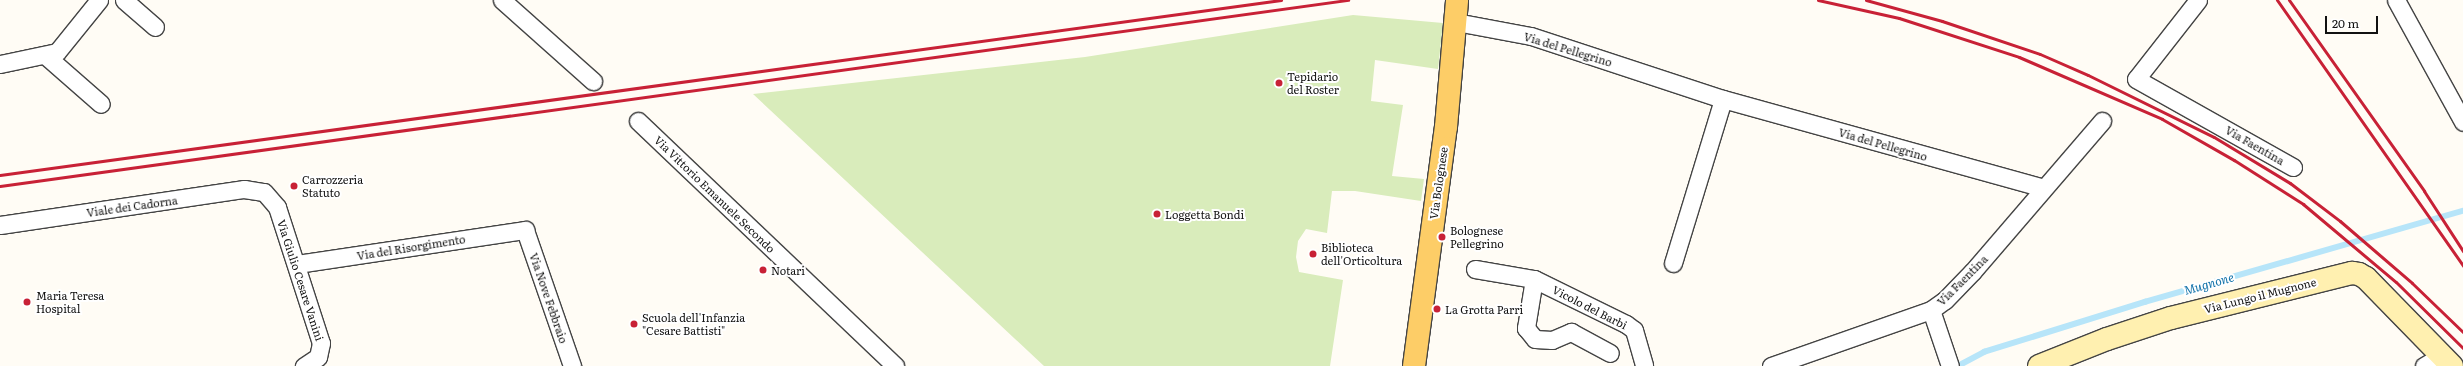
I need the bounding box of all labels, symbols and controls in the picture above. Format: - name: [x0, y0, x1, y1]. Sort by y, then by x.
- scale bar: [2327, 8, 2380, 34]
- text: 20 m: [2332, 14, 2359, 32]
- street label: Via del Pellegrino: [1522, 29, 1614, 69]
- place label: Tepidario del Roster: [1287, 70, 1339, 96]
- marker: Tepidario del Roster: [1274, 78, 1284, 88]
- street label: Via Faentina: [2223, 123, 2287, 167]
- street label: Via del Pellegrino: [1837, 125, 1929, 163]
- street label: Via Vittorio Emanuele Secondo: [652, 133, 778, 255]
- street label: Via Bolognese: [1426, 146, 1450, 220]
- place label: Carrozzeria Statuto: [302, 173, 363, 199]
- marker: Carrozzeria Statuto: [289, 181, 299, 191]
- street label: Viale dei Cadorna: [86, 193, 178, 219]
- place label: Loggetta Bondi: [1165, 207, 1244, 221]
- marker: Loggetta Bondi: [1152, 209, 1162, 219]
- street label: Via Giulio Cesare Vanini: [275, 218, 327, 342]
- place label: Bolognese Pellegrino: [1450, 224, 1504, 250]
- street label: Via del Risorgimento: [356, 232, 466, 262]
- marker: Bolognese Pellegrino: [1437, 232, 1447, 242]
- place label: Biblioteca dell'Orticoltura: [1321, 241, 1402, 267]
- marker: Biblioteca dell'Orticoltura: [1308, 249, 1318, 259]
- street label: Via Nove Febbraio: [527, 251, 571, 345]
- street label: Via Faentina: [1934, 252, 1990, 308]
- place label: Notari: [771, 263, 805, 277]
- marker: Notari: [758, 265, 768, 275]
- water label: Mugnone: [2182, 270, 2236, 298]
- street label: Via Lungo il Mugnone: [2203, 275, 2317, 315]
- street label: Vicolo del Barbi: [1550, 283, 1630, 331]
- place label: Maria Teresa Hospital: [36, 289, 104, 315]
- marker: Maria Teresa Hospital: [21, 296, 33, 308]
- place label: La Grotta Parri: [1445, 302, 1523, 316]
- marker: La Grotta Parri: [1432, 304, 1442, 314]
- place label: Scuola dell'Infanzia "Cesare Battisti": [642, 311, 745, 337]
- marker: Scuola dell'Infanzia "Cesare Battisti": [629, 319, 639, 329]

